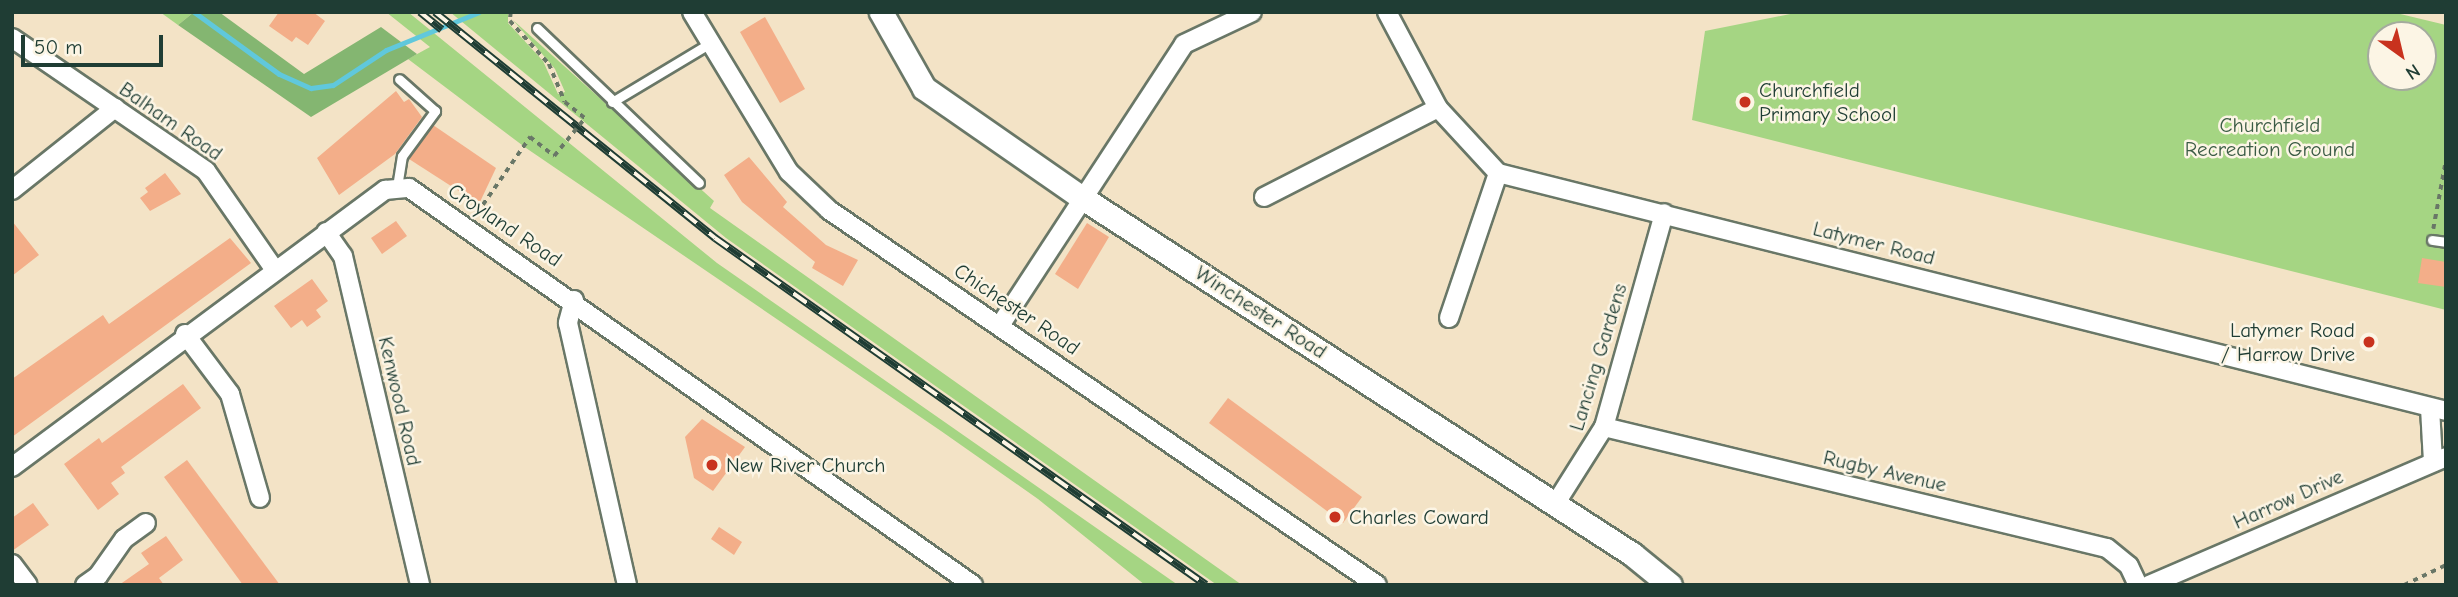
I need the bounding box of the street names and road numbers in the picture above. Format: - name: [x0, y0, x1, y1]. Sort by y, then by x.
- street label: Balham Road: [115, 76, 227, 166]
- street label: Croyland Road: [443, 178, 567, 272]
- street label: Latymer Road: [1810, 216, 1938, 270]
- street label: Chichester Road: [949, 258, 1085, 360]
- street label: Winchester Road: [1190, 260, 1332, 364]
- street label: Lancing Gardens: [1564, 280, 1632, 434]
- street label: Kenwood Road: [373, 334, 427, 468]
- street label: Rugby Avenue: [1821, 445, 1949, 497]
- street label: Harrow Drive: [2229, 463, 2347, 535]

